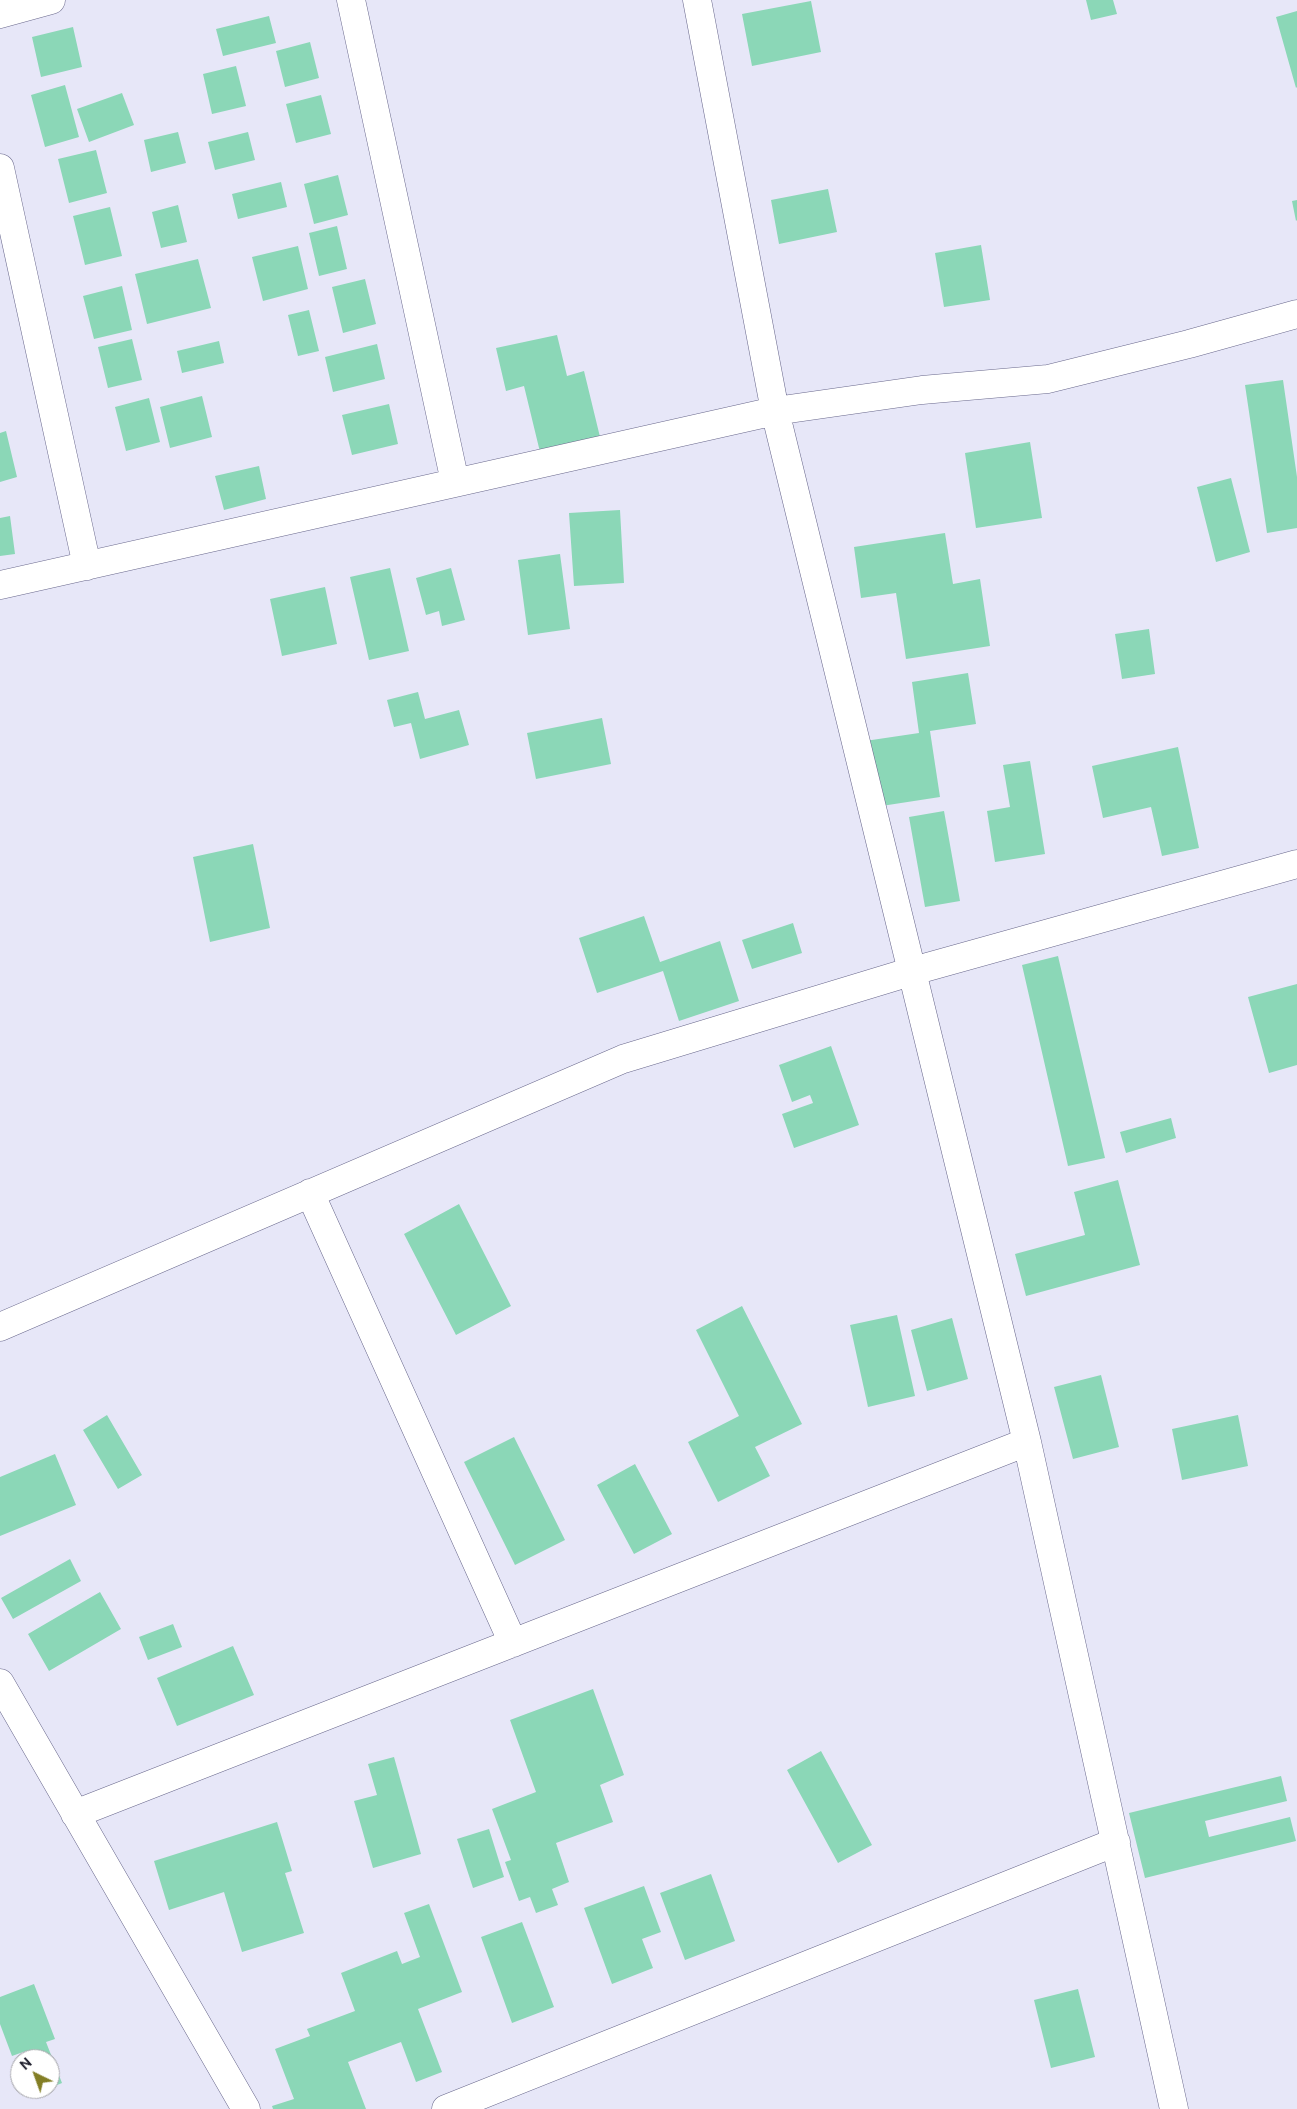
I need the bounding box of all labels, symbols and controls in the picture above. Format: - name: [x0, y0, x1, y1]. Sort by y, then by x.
- north arrow: [10, 2049, 60, 2099]
- text: N: [16, 2054, 35, 2073]

